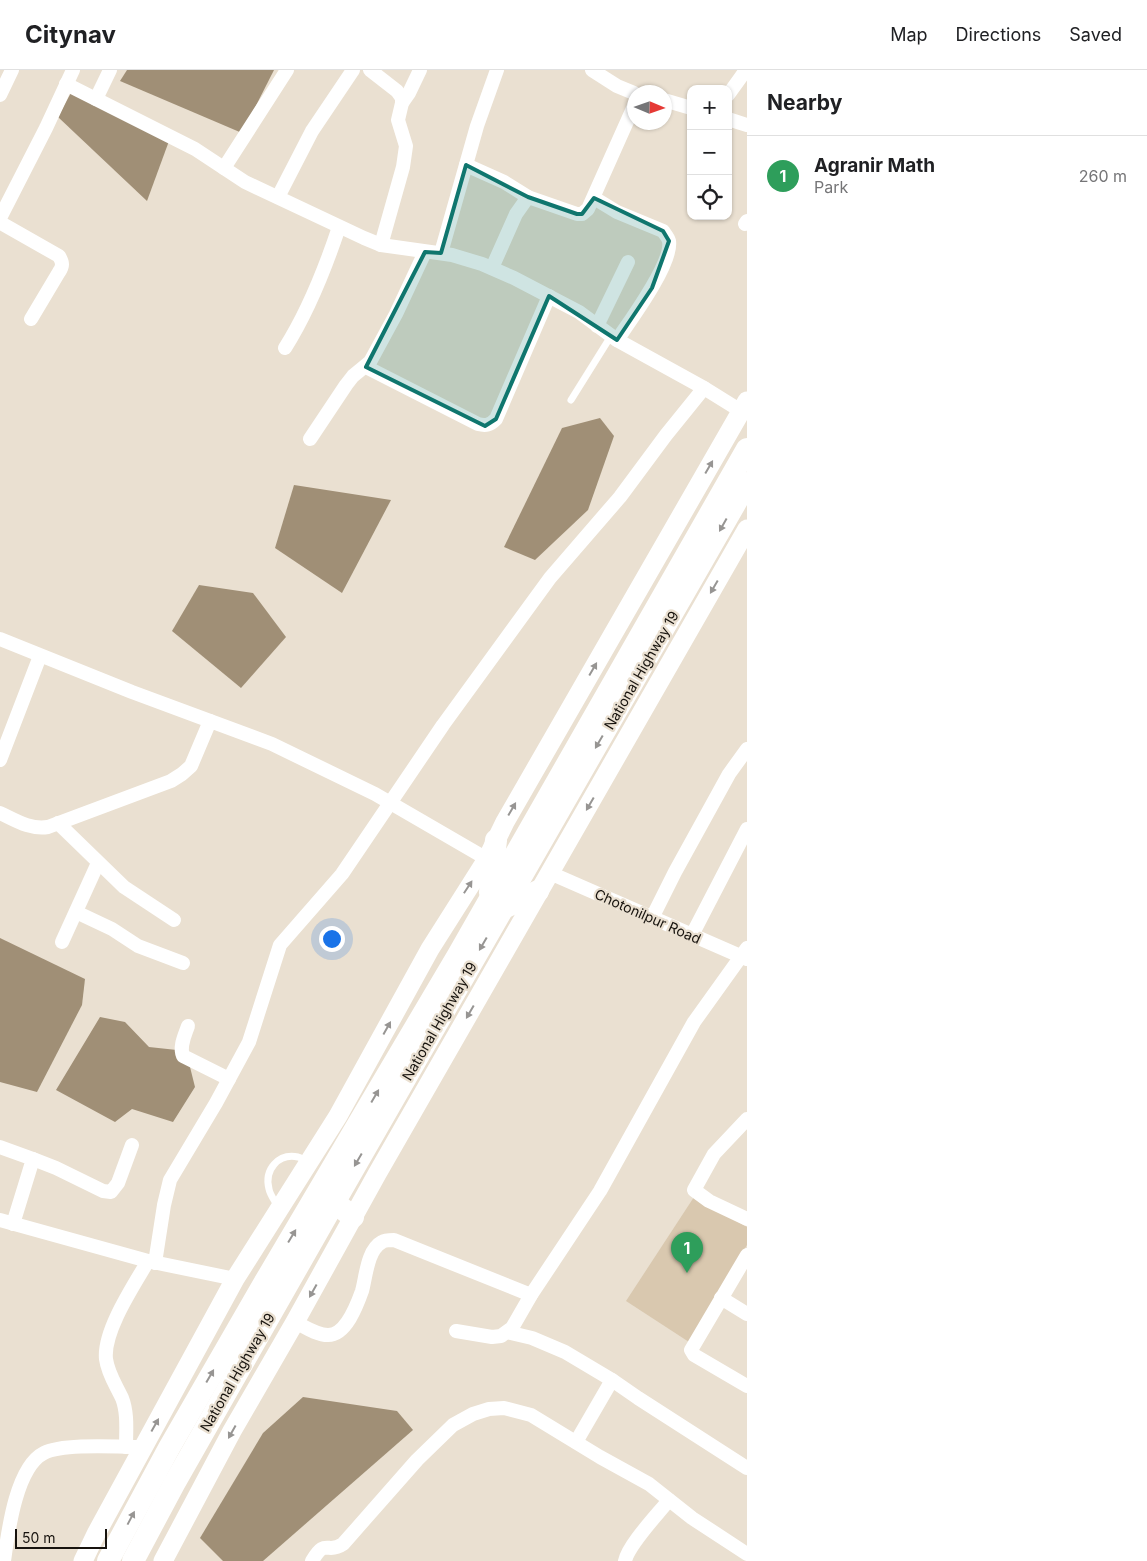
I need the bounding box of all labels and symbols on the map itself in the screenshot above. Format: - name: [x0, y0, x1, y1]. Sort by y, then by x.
- north arrow: [627, 85, 672, 130]
- one-way arrow: [704, 461, 713, 474]
- one-way arrow: [719, 518, 727, 532]
- one-way arrow: [710, 579, 718, 594]
- street label: National Highway 19: [600, 608, 682, 732]
- one-way arrow: [588, 662, 597, 675]
- one-way arrow: [595, 736, 604, 749]
- one-way arrow: [585, 797, 594, 810]
- one-way arrow: [507, 803, 516, 816]
- one-way arrow: [463, 881, 473, 894]
- street label: Chotonilpur Road: [592, 885, 704, 947]
- your location: [319, 926, 345, 952]
- one-way arrow: [479, 937, 488, 950]
- street label: National Highway 19: [398, 959, 480, 1083]
- one-way arrow: [466, 1004, 474, 1019]
- one-way arrow: [382, 1021, 391, 1034]
- one-way arrow: [370, 1089, 379, 1102]
- one-way arrow: [354, 1154, 363, 1167]
- one-way arrow: [288, 1229, 297, 1242]
- pin: 1: [671, 1232, 703, 1273]
- one-way arrow: [308, 1284, 317, 1297]
- street label: National Highway 19: [196, 1310, 278, 1434]
- one-way arrow: [206, 1370, 215, 1383]
- one-way arrow: [151, 1418, 159, 1432]
- one-way arrow: [228, 1424, 236, 1439]
- one-way arrow: [127, 1511, 135, 1525]
- scale bar: [15, 1526, 108, 1549]

